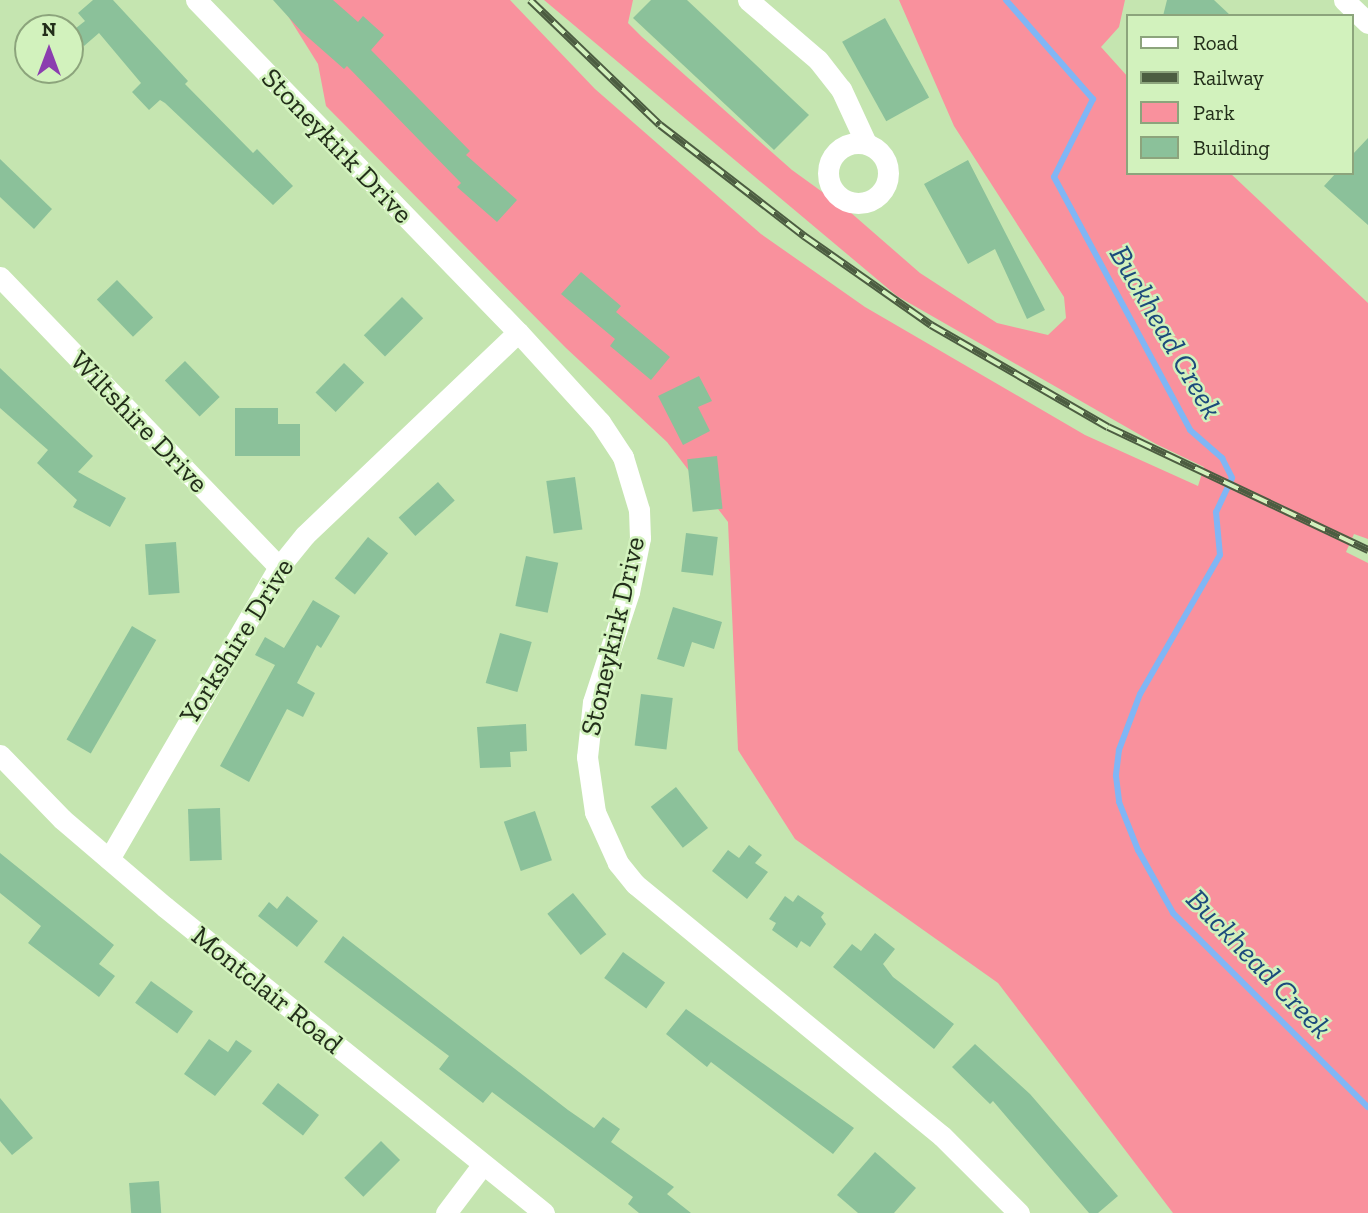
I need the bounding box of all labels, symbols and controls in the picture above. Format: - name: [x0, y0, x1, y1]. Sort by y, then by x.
- north arrow: [14, 14, 84, 84]
- legend: [1126, 14, 1354, 175]
- text: N: [42, 18, 56, 41]
- text: Road: [1193, 30, 1238, 55]
- street label: Stoneykirk Drive: [254, 61, 420, 231]
- text: Railway: [1193, 65, 1264, 90]
- text: Park: [1193, 100, 1235, 125]
- text: Building: [1193, 135, 1270, 160]
- water label: Buckhead Creek: [1102, 239, 1230, 425]
- street label: Wiltshire Drive: [63, 344, 215, 500]
- street label: Stoneykirk Drive: [574, 533, 652, 739]
- street label: Yorkshire Drive: [173, 552, 301, 730]
- water label: Buckhead Creek: [1179, 882, 1339, 1046]
- street label: Montclair Road: [185, 919, 349, 1061]

